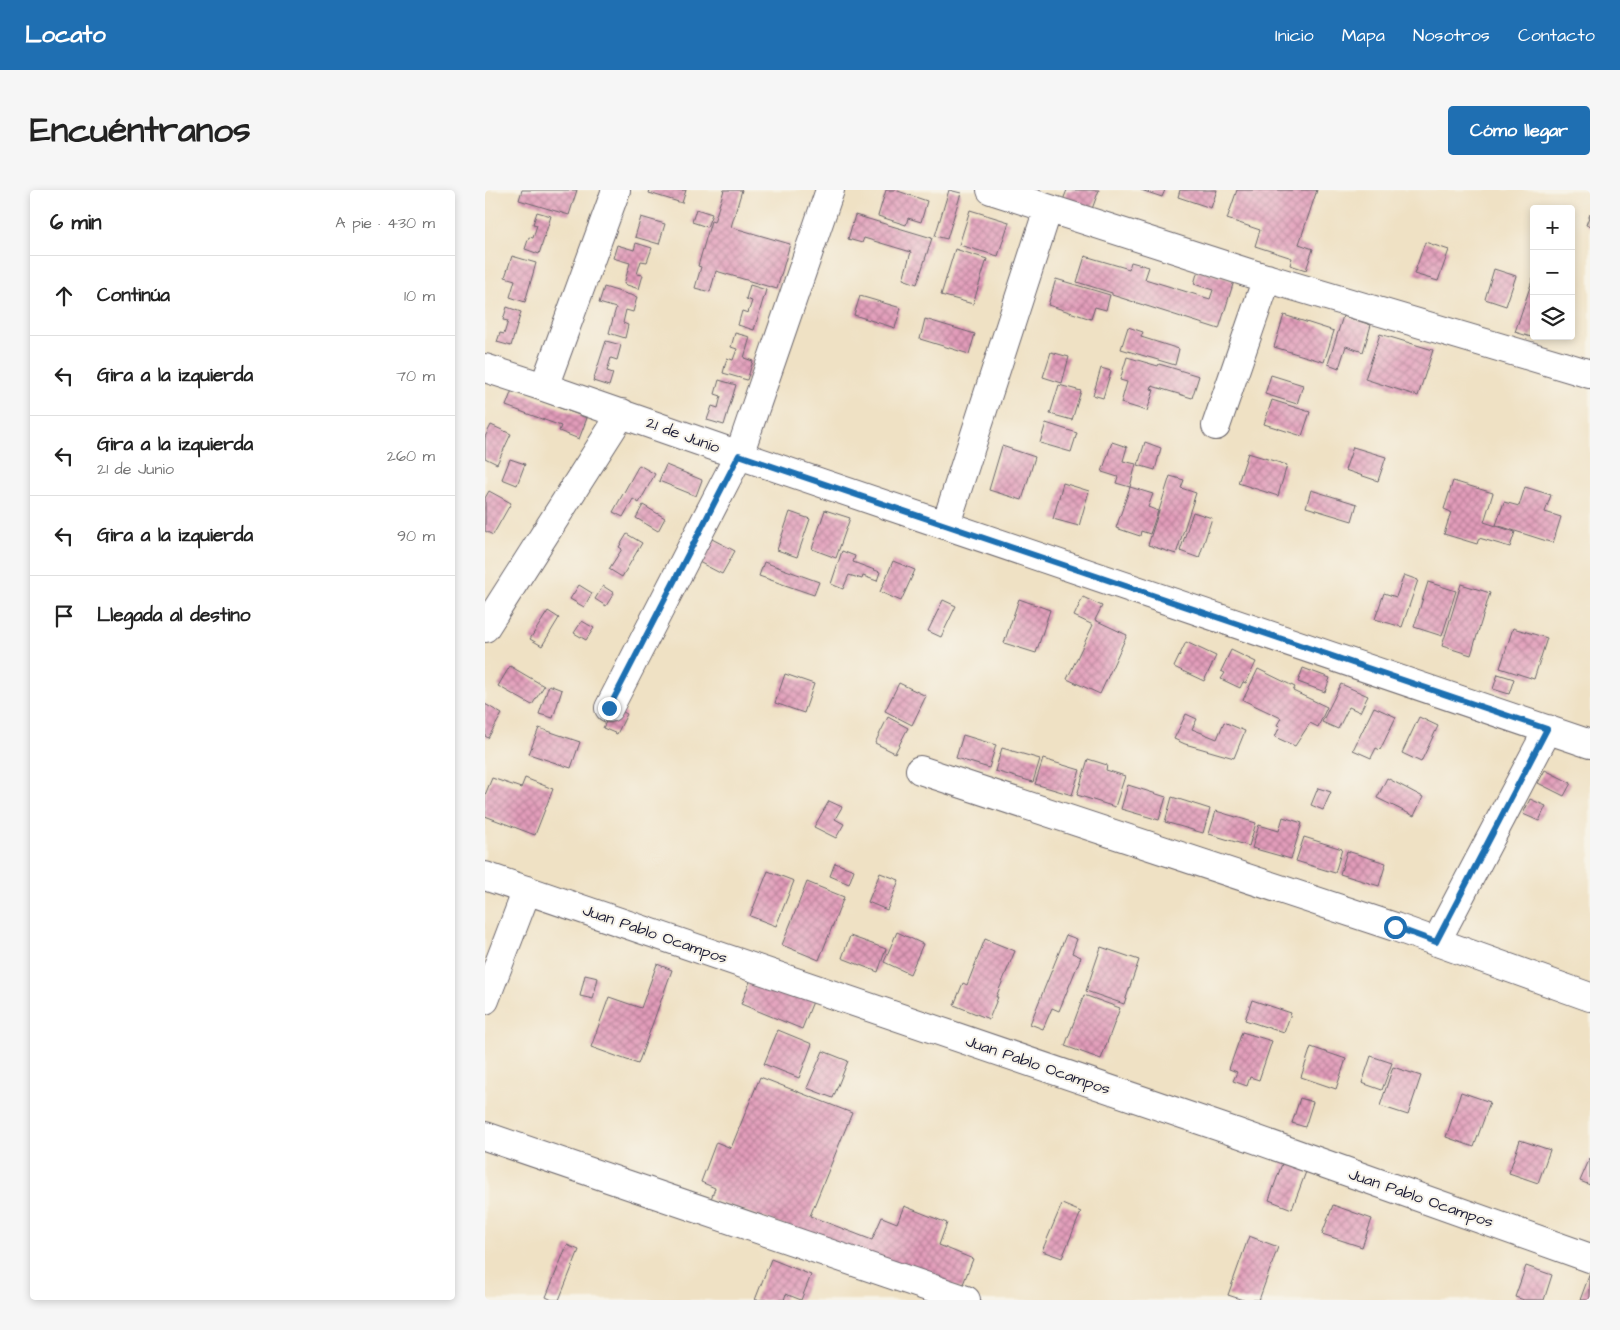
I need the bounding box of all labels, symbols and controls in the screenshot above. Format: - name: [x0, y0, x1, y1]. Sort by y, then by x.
- text: Locato: [25, 18, 106, 52]
- text: Inicio: [1275, 23, 1314, 48]
- text: Mapa: [1342, 23, 1385, 48]
- text: Nosotros: [1413, 23, 1490, 48]
- text: Contacto: [1518, 23, 1595, 48]
- text: Encuéntranos: [30, 106, 251, 155]
- button: Cómo llegar: [1448, 106, 1590, 155]
- map controls: [1530, 205, 1575, 340]
- button: +: [1530, 205, 1575, 250]
- text: 6 min: [50, 208, 102, 237]
- text: A pie · 430 m: [335, 212, 435, 234]
- button: −: [1530, 250, 1575, 295]
- icon: ahead: [50, 282, 78, 310]
- text: Continúa: [97, 282, 170, 309]
- text: 10 m: [404, 285, 435, 307]
- button: layers: [1530, 295, 1575, 340]
- icon: left: [50, 362, 78, 390]
- text: Gira a la izquierda: [97, 362, 253, 389]
- text: 70 m: [396, 365, 435, 387]
- street label: 21 de Junio: [643, 412, 723, 458]
- text: Gira a la izquierda: [97, 431, 253, 458]
- icon: left: [50, 442, 78, 470]
- text: 260 m: [387, 445, 435, 467]
- text: 21 de Junio: [97, 458, 174, 480]
- icon: left: [50, 522, 78, 550]
- text: Gira a la izquierda: [97, 522, 253, 549]
- text: 90 m: [397, 525, 435, 547]
- icon: arrive: [50, 602, 78, 630]
- text: Llegada al destino: [97, 602, 250, 629]
- route end: [598, 697, 621, 720]
- street label: Juan Pablo Ocampos: [580, 899, 730, 969]
- route start: [1384, 916, 1407, 939]
- street label: Juan Pablo Ocampos: [963, 1030, 1113, 1100]
- street label: Juan Pablo Ocampos: [1346, 1163, 1496, 1233]

